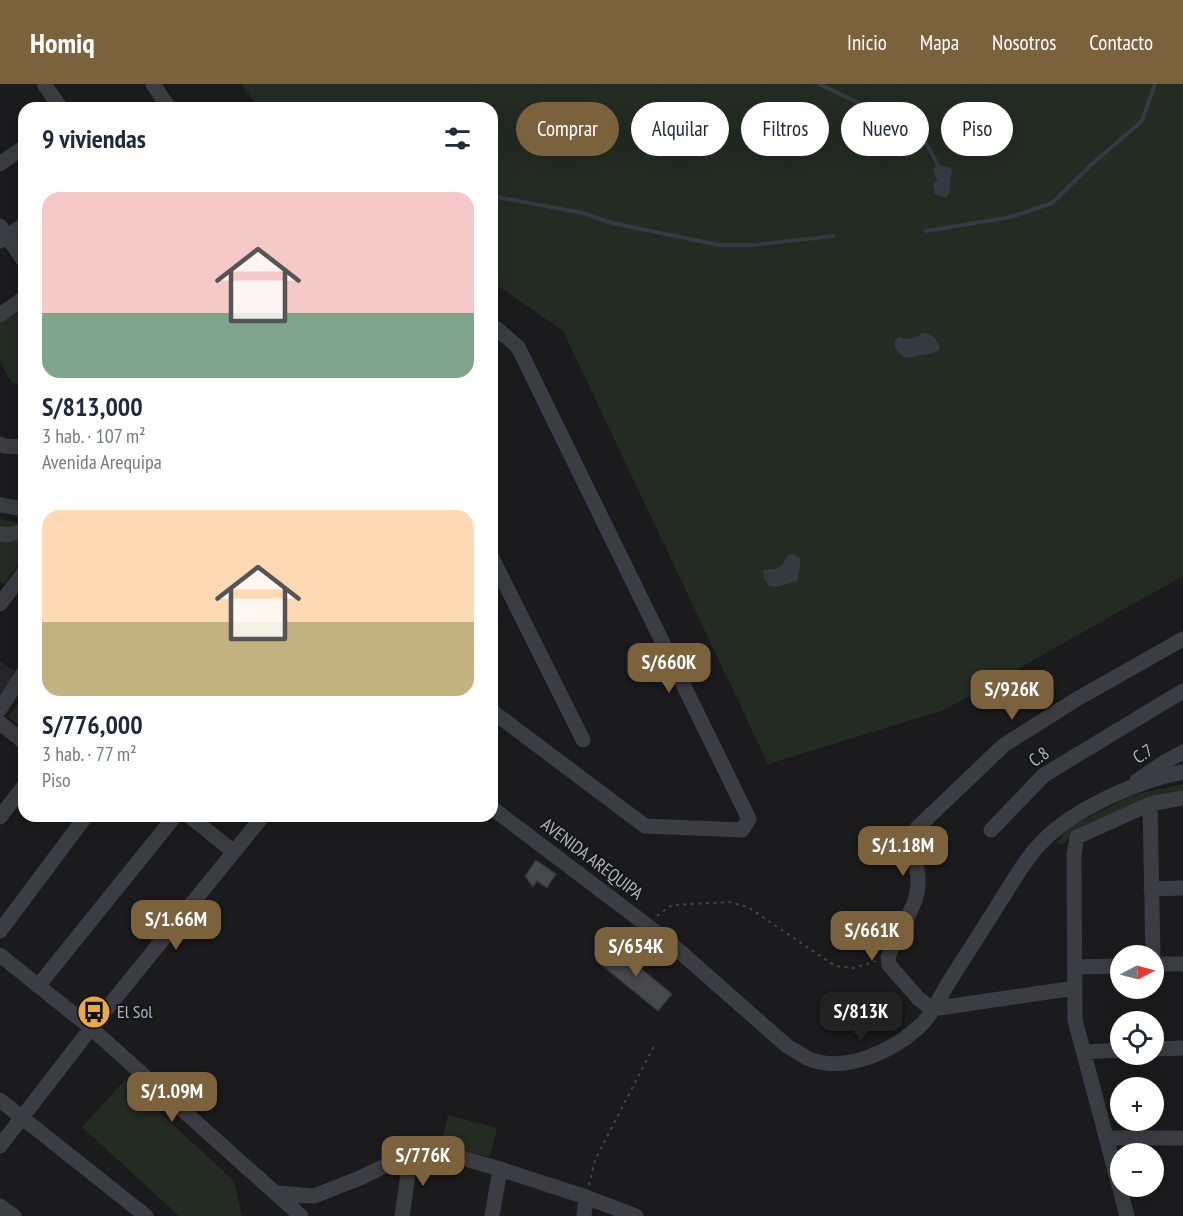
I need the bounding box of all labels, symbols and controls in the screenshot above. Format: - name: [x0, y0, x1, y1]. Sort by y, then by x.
- text: Homiq: [30, 24, 95, 61]
- text: Inicio: [847, 29, 887, 56]
- text: Mapa: [920, 29, 959, 56]
- text: Nosotros: [992, 29, 1056, 56]
- text: Contacto: [1089, 29, 1153, 56]
- chip: Comprar: [516, 102, 619, 156]
- chip: Alquilar: [631, 102, 729, 156]
- chip: Filtros: [741, 102, 829, 156]
- chip: Nuevo: [841, 102, 929, 156]
- chip: Piso: [941, 102, 1013, 156]
- text: 9 viviendas: [42, 122, 146, 155]
- icon: filters: [441, 122, 474, 155]
- icon: home: [204, 231, 312, 339]
- text: S/813,000: [42, 390, 143, 423]
- text: 3 hab. · 107 m²: [42, 423, 146, 449]
- text: Avenida Arequipa: [42, 449, 162, 475]
- icon: home: [204, 549, 312, 657]
- pin: S/660K: [620, 643, 718, 694]
- text: S/660K: [642, 649, 696, 675]
- pin: S/926K: [963, 670, 1061, 721]
- text: S/926K: [985, 676, 1039, 702]
- text: S/776,000: [42, 708, 143, 741]
- street label: C.7: [1128, 739, 1157, 769]
- text: 3 hab. · 77 m²: [42, 741, 137, 767]
- street label: C.8: [1024, 742, 1053, 772]
- text: Piso: [42, 767, 71, 793]
- street label: AVENIDA AREQUIPA: [537, 813, 648, 905]
- pin: S/1.18M: [848, 826, 958, 877]
- text: S/1.18M: [872, 832, 934, 858]
- pin: S/1.66M: [121, 900, 231, 951]
- text: S/1.66M: [145, 906, 207, 932]
- pin: S/661K: [823, 911, 921, 962]
- text: S/661K: [845, 917, 899, 943]
- pin: S/654K: [587, 927, 685, 978]
- text: S/654K: [609, 933, 663, 959]
- north arrow: [1110, 945, 1164, 999]
- map controls: [1110, 945, 1164, 1197]
- pin: S/813K: [812, 992, 910, 1043]
- bus stop icon: El Sol: [76, 994, 112, 1030]
- text: S/813K: [834, 998, 888, 1024]
- place label: El Sol: [117, 1000, 153, 1023]
- button: locate: [1110, 1011, 1164, 1065]
- pin: S/1.09M: [117, 1072, 227, 1123]
- button: +: [1110, 1077, 1164, 1131]
- text: S/1.09M: [141, 1078, 203, 1104]
- pin: S/776K: [374, 1136, 472, 1187]
- text: S/776K: [396, 1142, 450, 1168]
- button: −: [1110, 1143, 1164, 1197]

